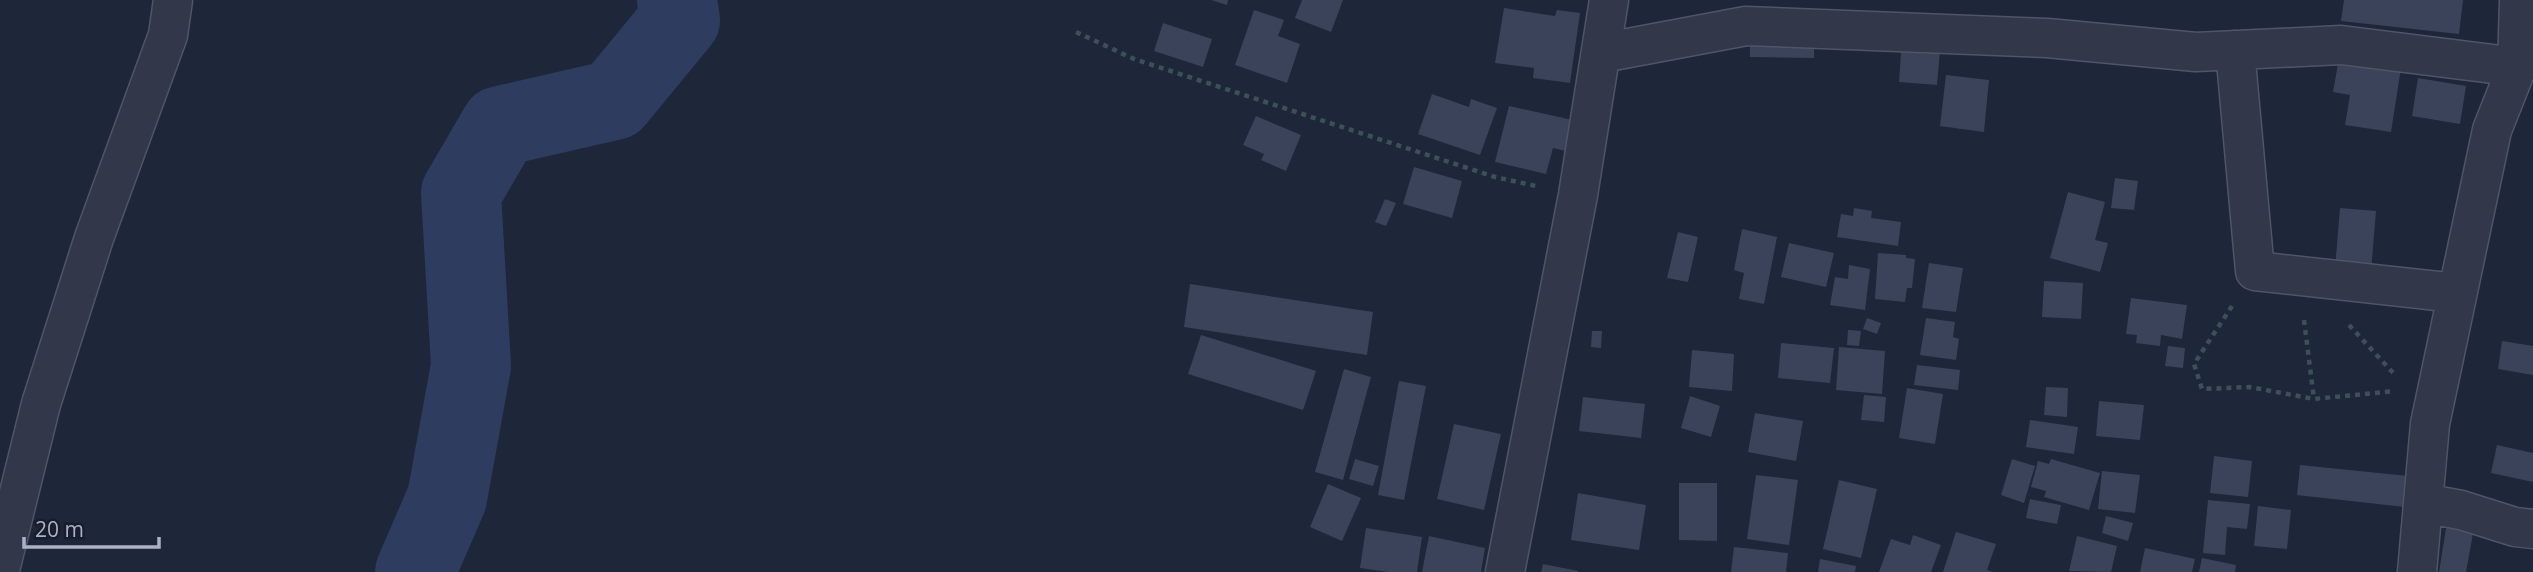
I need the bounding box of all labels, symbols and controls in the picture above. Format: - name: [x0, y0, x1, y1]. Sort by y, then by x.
- scale bar: [24, 505, 159, 550]
- text: 20 m: [35, 515, 84, 543]

